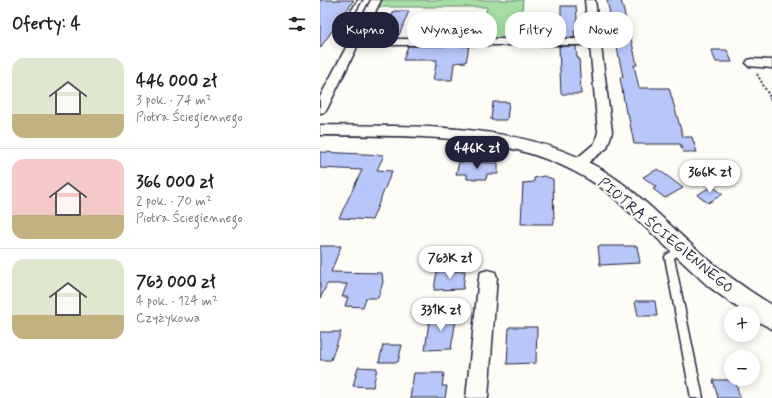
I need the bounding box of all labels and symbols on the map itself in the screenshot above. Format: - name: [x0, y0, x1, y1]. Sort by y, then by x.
- pin: 446K zł: [440, 136, 514, 170]
- pin: 366K zł: [673, 160, 747, 194]
- street label: PIOTRA ŚCIEGIENNEGO: [593, 172, 738, 298]
- pin: 763K zł: [413, 246, 487, 280]
- pin: 331K zł: [404, 298, 478, 332]

